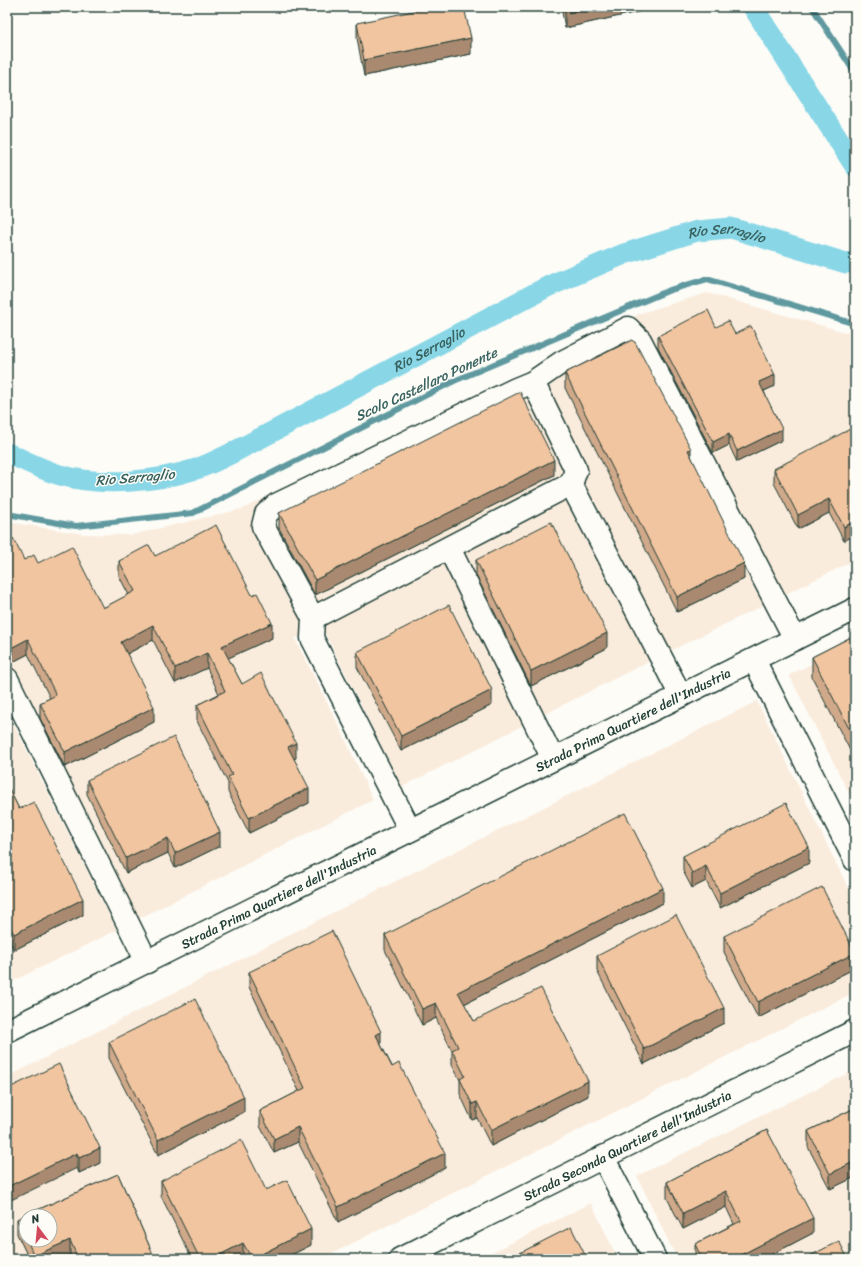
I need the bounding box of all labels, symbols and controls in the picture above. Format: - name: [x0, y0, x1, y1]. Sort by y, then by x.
- water label: Rio Serraglio: [684, 216, 769, 251]
- water label: Rio Serraglio: [388, 320, 471, 379]
- water label: Scolo Castellaro Ponente: [351, 340, 503, 428]
- water label: Rio Serraglio: [95, 462, 177, 493]
- street label: Strada Prima Quartiere dell'Industria: [531, 661, 735, 779]
- street label: Strada Prima Quartiere dell'Industria: [177, 838, 381, 955]
- street label: Strada Seconda Quartiere dell'Industria: [519, 1084, 736, 1208]
- north arrow: [18, 1208, 58, 1248]
- text: N: [28, 1209, 42, 1229]

